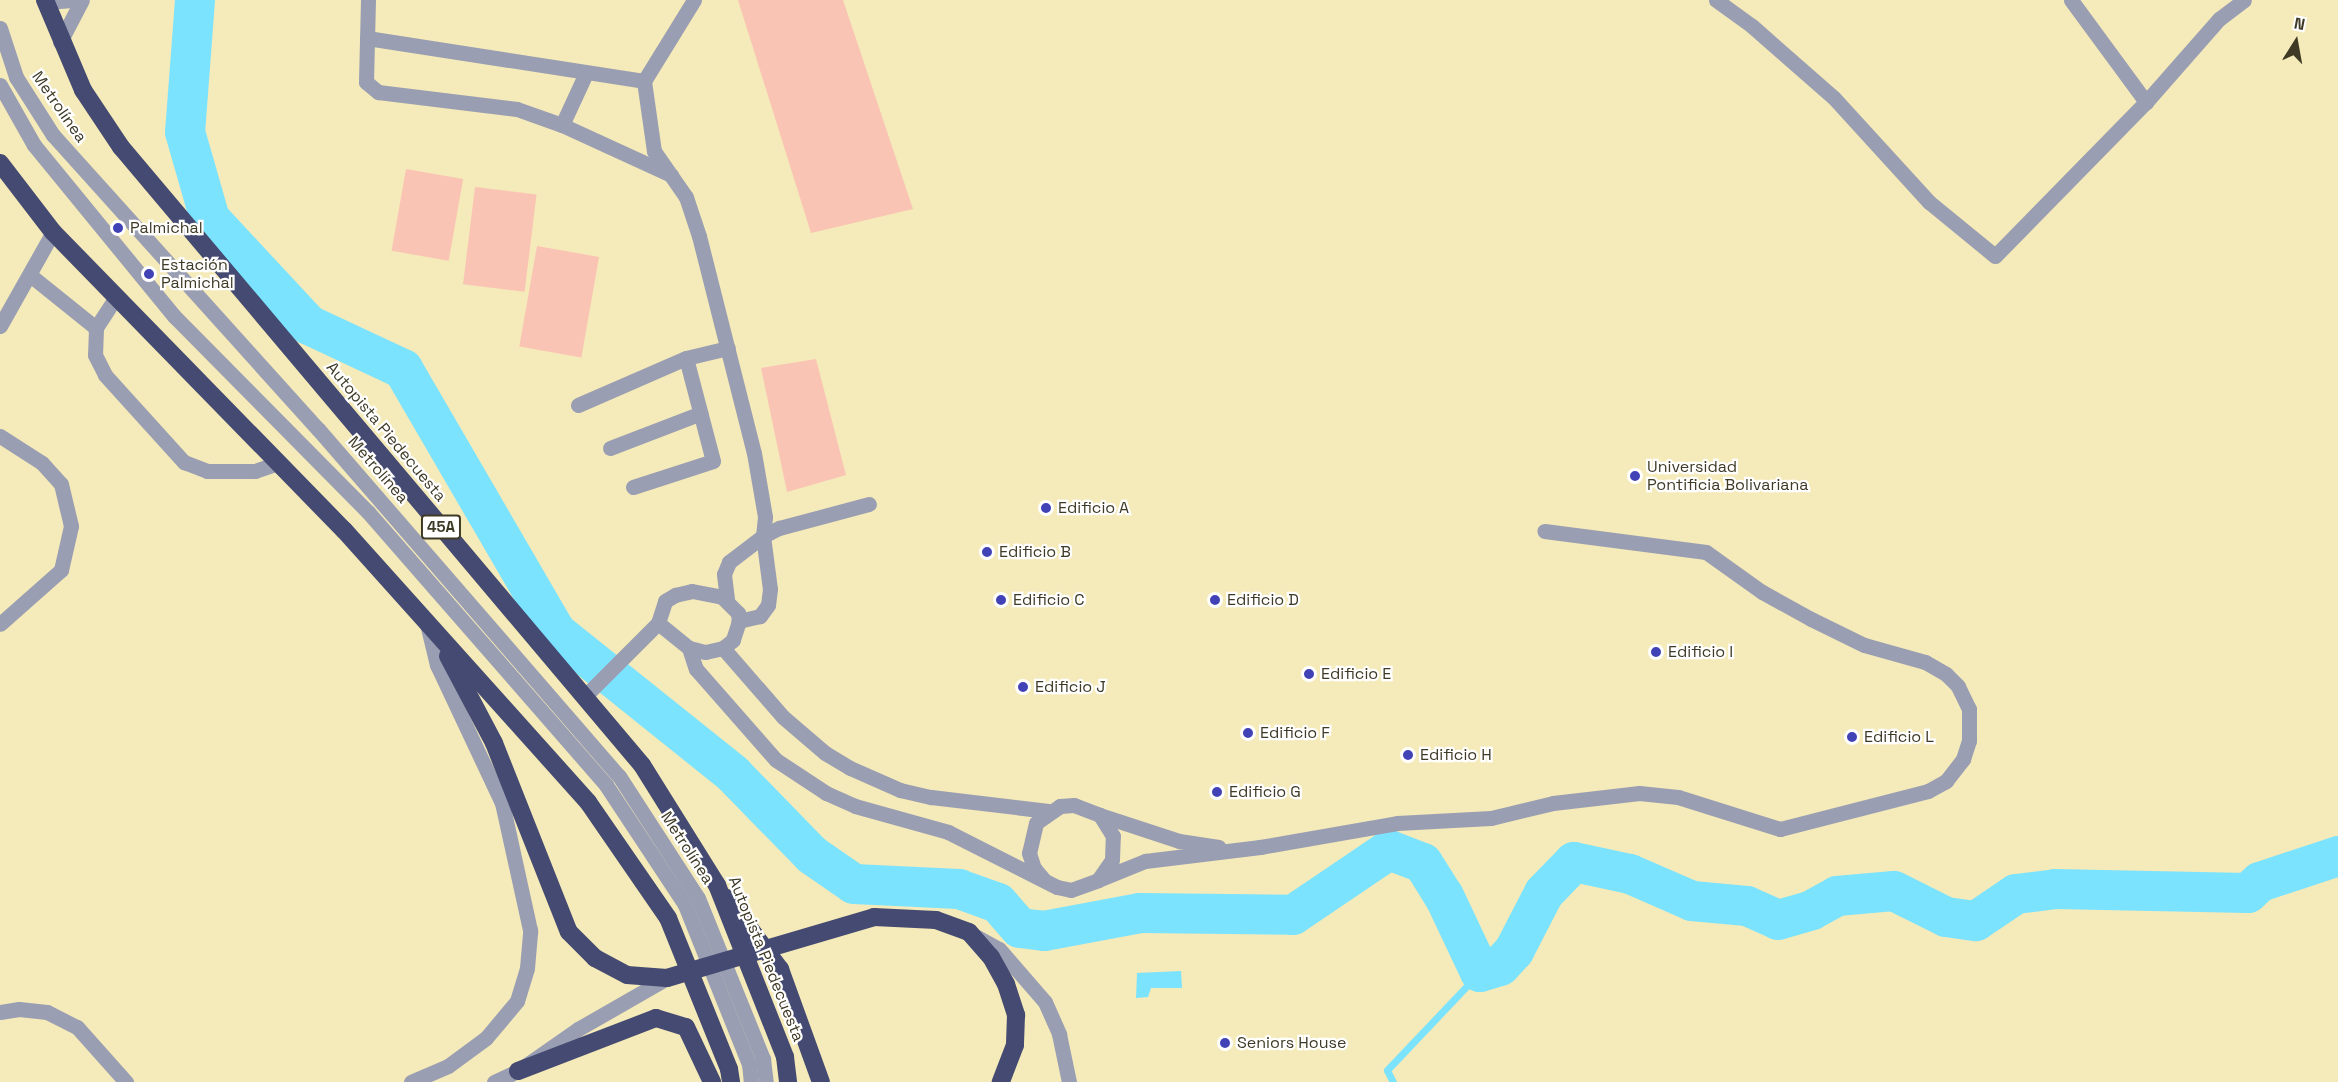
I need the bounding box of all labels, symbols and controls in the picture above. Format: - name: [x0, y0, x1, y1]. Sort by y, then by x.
- north arrow: [2266, 12, 2326, 72]
- text: N: [2292, 13, 2307, 35]
- street label: Metrolínea: [28, 68, 90, 146]
- place label: Palmichal: [130, 218, 203, 238]
- marker: Palmichal: [111, 221, 125, 235]
- place label: Estación Palmichal: [161, 255, 234, 293]
- marker: Estación Palmichal: [142, 267, 156, 281]
- street label: Autopista Piedecuesta: [322, 358, 450, 506]
- street label: Metrolínea: [344, 433, 412, 507]
- place label: Universidad Pontificia Bolivariana: [1647, 457, 1809, 495]
- marker: Universidad Pontificia Bolivariana: [1628, 469, 1642, 483]
- place label: Edificio A: [1058, 498, 1129, 518]
- marker: Edificio A: [1039, 501, 1053, 515]
- road number: 45A: [420, 515, 462, 539]
- place label: Edificio B: [999, 542, 1071, 562]
- marker: Edificio B: [980, 545, 994, 559]
- place label: Edificio C: [1013, 590, 1085, 610]
- place label: Edificio D: [1227, 590, 1299, 610]
- marker: Edificio C: [994, 593, 1008, 607]
- marker: Edificio D: [1208, 593, 1222, 607]
- place label: Edificio I: [1668, 642, 1733, 662]
- marker: Edificio I: [1649, 645, 1663, 659]
- place label: Edificio E: [1321, 664, 1391, 684]
- marker: Edificio E: [1302, 667, 1316, 681]
- place label: Edificio J: [1035, 677, 1106, 697]
- marker: Edificio J: [1016, 680, 1030, 694]
- place label: Edificio F: [1260, 723, 1330, 743]
- marker: Edificio F: [1241, 726, 1255, 740]
- place label: Edificio L: [1864, 727, 1934, 747]
- marker: Edificio L: [1845, 730, 1859, 744]
- place label: Edificio H: [1420, 745, 1492, 765]
- marker: Edificio H: [1401, 748, 1415, 762]
- place label: Edificio G: [1229, 782, 1301, 802]
- marker: Edificio G: [1210, 785, 1224, 799]
- street label: Metrolínea: [657, 808, 717, 888]
- street label: Autopista Piedecuesta: [724, 874, 808, 1044]
- place label: Seniors House: [1237, 1033, 1346, 1053]
- marker: Seniors House: [1218, 1036, 1232, 1050]

